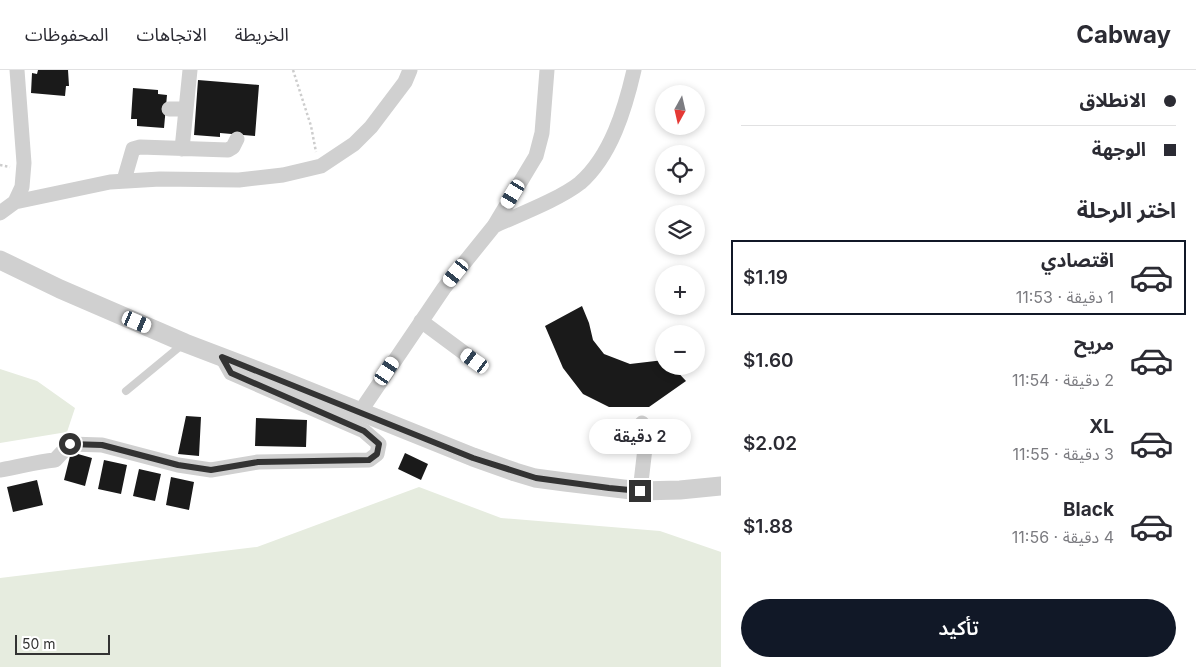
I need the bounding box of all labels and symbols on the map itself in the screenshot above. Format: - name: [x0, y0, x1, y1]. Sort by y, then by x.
- north arrow: [655, 85, 705, 135]
- car: [498, 177, 527, 211]
- car: [440, 257, 471, 289]
- car: [120, 309, 153, 335]
- car: [458, 346, 491, 376]
- car: [372, 354, 401, 388]
- callout: 2 دقيقة: [589, 418, 691, 454]
- route start: [59, 433, 81, 455]
- route end: [629, 480, 651, 502]
- scale bar: [15, 632, 110, 655]

